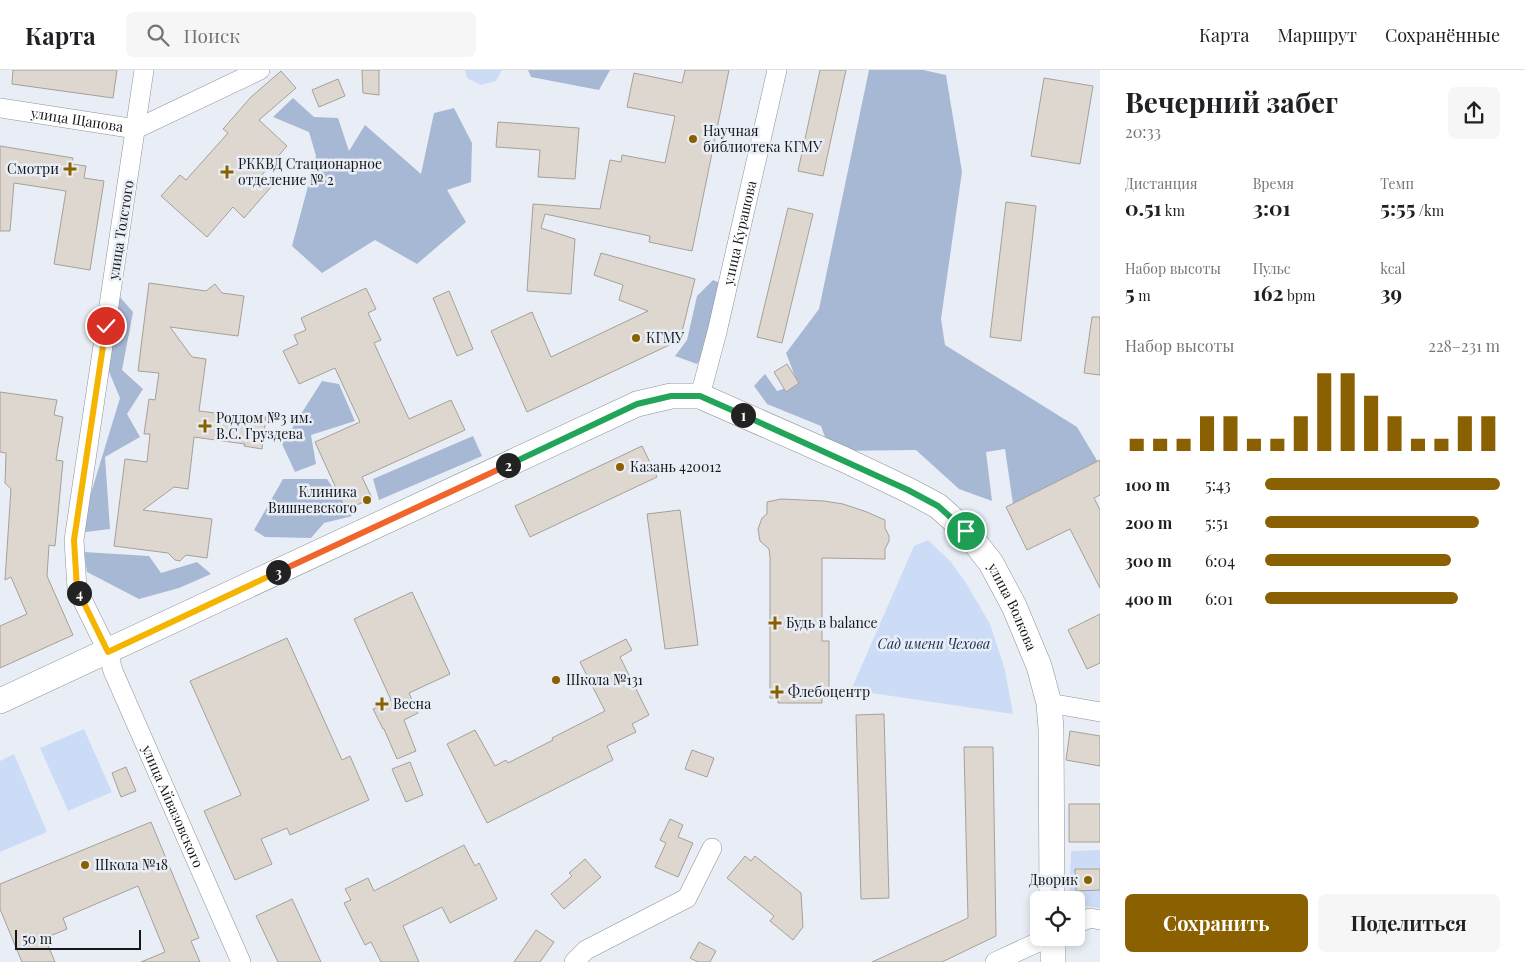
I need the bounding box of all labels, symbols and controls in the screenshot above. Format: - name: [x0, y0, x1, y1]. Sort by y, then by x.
- search box: [126, 12, 476, 57]
- text: Карта: [25, 19, 96, 51]
- icon: search: [144, 21, 172, 49]
- text: Поиск: [184, 22, 240, 48]
- text: Карта: [1199, 23, 1249, 47]
- text: Маршрут: [1277, 23, 1357, 47]
- text: Сохранённые: [1385, 23, 1500, 47]
- text: Вечерний забег: [1125, 83, 1338, 120]
- button: share: [1448, 87, 1500, 139]
- street label: улица Щапова: [29, 103, 125, 136]
- place label: Научная библиотека КГМУ: [703, 121, 823, 156]
- text: 20:33: [1125, 121, 1161, 142]
- marker: Научная библиотека КГМУ: [687, 133, 699, 145]
- place label: РККВД Стационарное отделение № 2: [238, 154, 382, 189]
- place label: Смотри: [7, 159, 59, 178]
- marker: Смотри: [63, 162, 77, 176]
- marker: РККВД Стационарное отделение № 2: [220, 165, 234, 179]
- text: Дистанция: [1125, 174, 1198, 193]
- text: Время: [1253, 174, 1294, 193]
- text: Темп: [1380, 174, 1414, 193]
- street label: улица Толстого: [103, 179, 138, 282]
- street label: улица Курашова: [718, 179, 760, 288]
- text: 0.51: [1125, 193, 1162, 221]
- text: 3:01: [1253, 193, 1291, 221]
- text: 5:55: [1380, 193, 1415, 221]
- text: km: [1162, 201, 1185, 220]
- text: /km: [1415, 201, 1444, 220]
- text: Набор высоты: [1125, 259, 1221, 278]
- text: Пульс: [1253, 259, 1291, 278]
- text: kcal: [1380, 259, 1405, 278]
- text: 5: [1125, 278, 1135, 306]
- text: 162: [1253, 278, 1283, 306]
- text: 39: [1380, 278, 1402, 306]
- text: m: [1135, 286, 1151, 305]
- text: bpm: [1283, 286, 1315, 305]
- pin: [85, 305, 127, 347]
- icon: check: [92, 312, 120, 340]
- place label: КГМУ: [646, 328, 685, 347]
- marker: КГМУ: [630, 332, 642, 344]
- text: Набор высоты: [1125, 335, 1234, 356]
- text: 228–231 m: [1428, 335, 1500, 356]
- pin: 1: [730, 402, 756, 428]
- text: 1: [741, 406, 746, 425]
- place label: Роддом №3 им. В.С. Груздева: [216, 408, 312, 443]
- marker: Роддом №3 им. В.С. Груздева: [198, 419, 212, 433]
- pin: 2: [496, 452, 520, 478]
- text: 2: [505, 456, 512, 475]
- place label: Казань 420012: [630, 457, 722, 476]
- marker: Казань 420012: [614, 461, 626, 473]
- text: 100 m: [1125, 474, 1170, 495]
- text: 5:43: [1205, 474, 1231, 495]
- place label: Клиника Вишневского: [268, 482, 357, 517]
- marker: Клиника Вишневского: [361, 494, 373, 506]
- pin: [945, 510, 987, 552]
- text: 200 m: [1125, 512, 1172, 533]
- text: 5:51: [1205, 512, 1228, 533]
- icon: arrive: [952, 517, 980, 545]
- text: 300 m: [1125, 550, 1172, 571]
- text: 6:04: [1205, 550, 1235, 571]
- street label: улица Волкова: [983, 559, 1041, 653]
- pin: 3: [266, 560, 290, 584]
- text: 3: [275, 563, 282, 582]
- pin: 4: [66, 580, 92, 606]
- text: 4: [76, 584, 83, 603]
- text: 400 m: [1125, 588, 1172, 609]
- text: 6:01: [1205, 588, 1233, 609]
- place label: Будь в balance: [786, 613, 878, 632]
- marker: Будь в balance: [768, 616, 782, 630]
- park label: Сад имени Чехова: [878, 634, 990, 653]
- place label: Школа №131: [566, 670, 643, 689]
- marker: Школа №131: [550, 674, 562, 686]
- place label: Флебоцентр: [788, 682, 870, 701]
- marker: Флебоцентр: [770, 685, 784, 699]
- place label: Весна: [393, 694, 431, 713]
- marker: Весна: [375, 697, 389, 711]
- street label: улица Айвазовского: [137, 741, 208, 871]
- place label: Школа №18: [95, 855, 168, 874]
- marker: Школа №18: [79, 859, 91, 871]
- place label: Дворик: [1029, 870, 1078, 889]
- marker: Дворик: [1082, 874, 1094, 886]
- map controls: [1030, 891, 1085, 946]
- button: locate: [1030, 891, 1085, 946]
- button: Сохранить: [1125, 894, 1308, 952]
- button: Поделиться: [1318, 894, 1500, 952]
- scale bar: [15, 927, 141, 950]
- text: 50 m: [22, 929, 52, 948]

